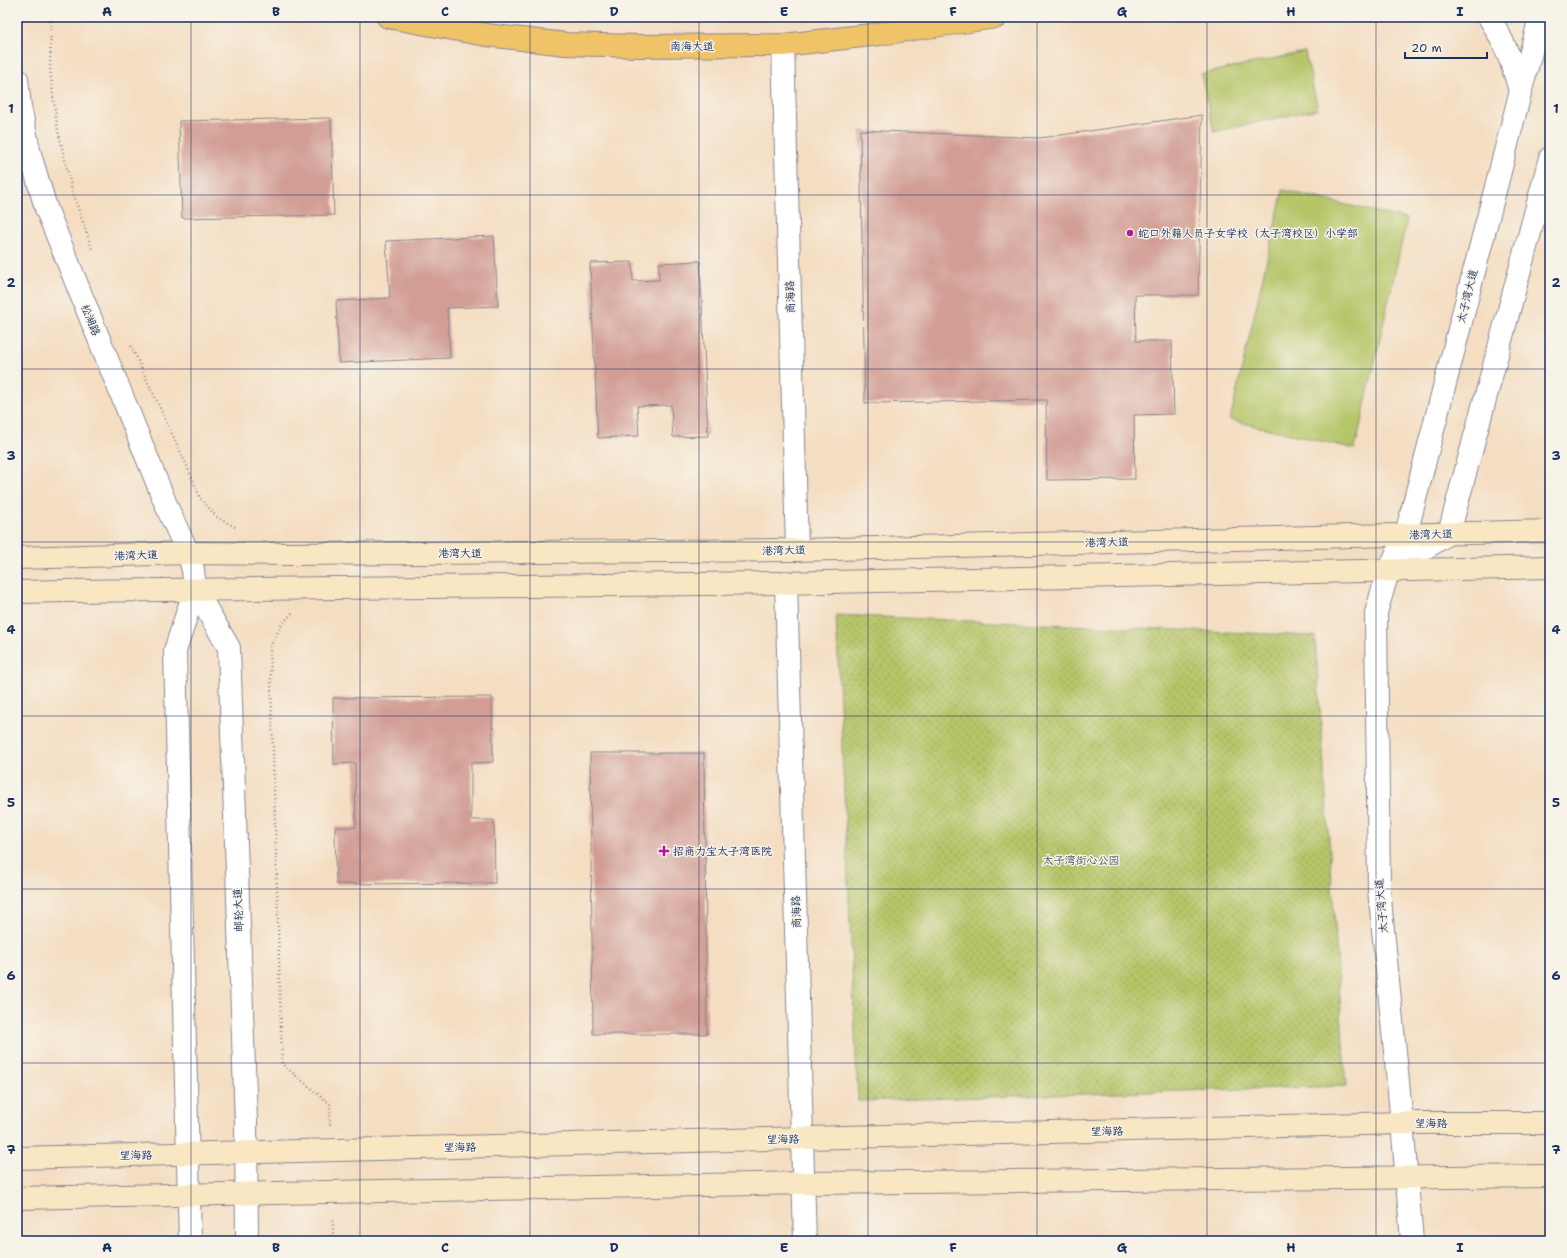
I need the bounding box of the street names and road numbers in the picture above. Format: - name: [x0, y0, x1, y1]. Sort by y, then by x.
- street label: 南海大道: [670, 39, 714, 54]
- street label: 太子湾大道: [1454, 268, 1481, 325]
- street label: 商海路: [782, 280, 799, 314]
- street label: 松湖路: [77, 302, 104, 338]
- street label: 港湾大道: [1409, 527, 1453, 542]
- street label: 港湾大道: [1085, 535, 1129, 550]
- street label: 港湾大道: [762, 543, 806, 558]
- street label: 港湾大道: [438, 546, 482, 561]
- street label: 港湾大道: [114, 547, 158, 564]
- street label: 太子湾大道: [1372, 878, 1391, 934]
- street label: 邮轮大道: [230, 888, 247, 932]
- street label: 商海路: [788, 895, 805, 929]
- street label: 望海路: [1415, 1116, 1448, 1131]
- street label: 望海路: [1090, 1124, 1124, 1139]
- street label: 望海路: [766, 1132, 800, 1147]
- street label: 望海路: [443, 1140, 477, 1155]
- street label: 望海路: [119, 1148, 153, 1163]

